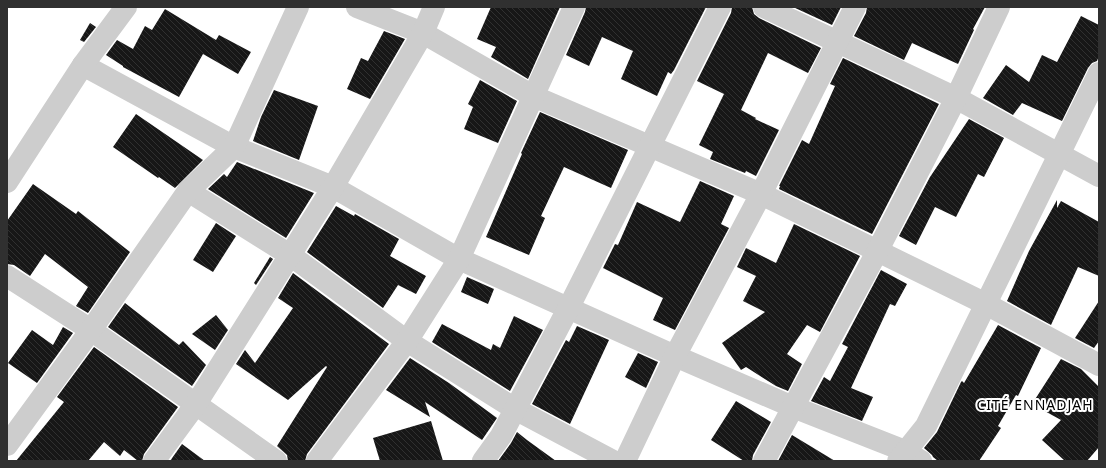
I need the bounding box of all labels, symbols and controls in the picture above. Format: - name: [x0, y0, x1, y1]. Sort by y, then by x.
- district label: CITÉ ENNADJAH: [976, 395, 1094, 414]

